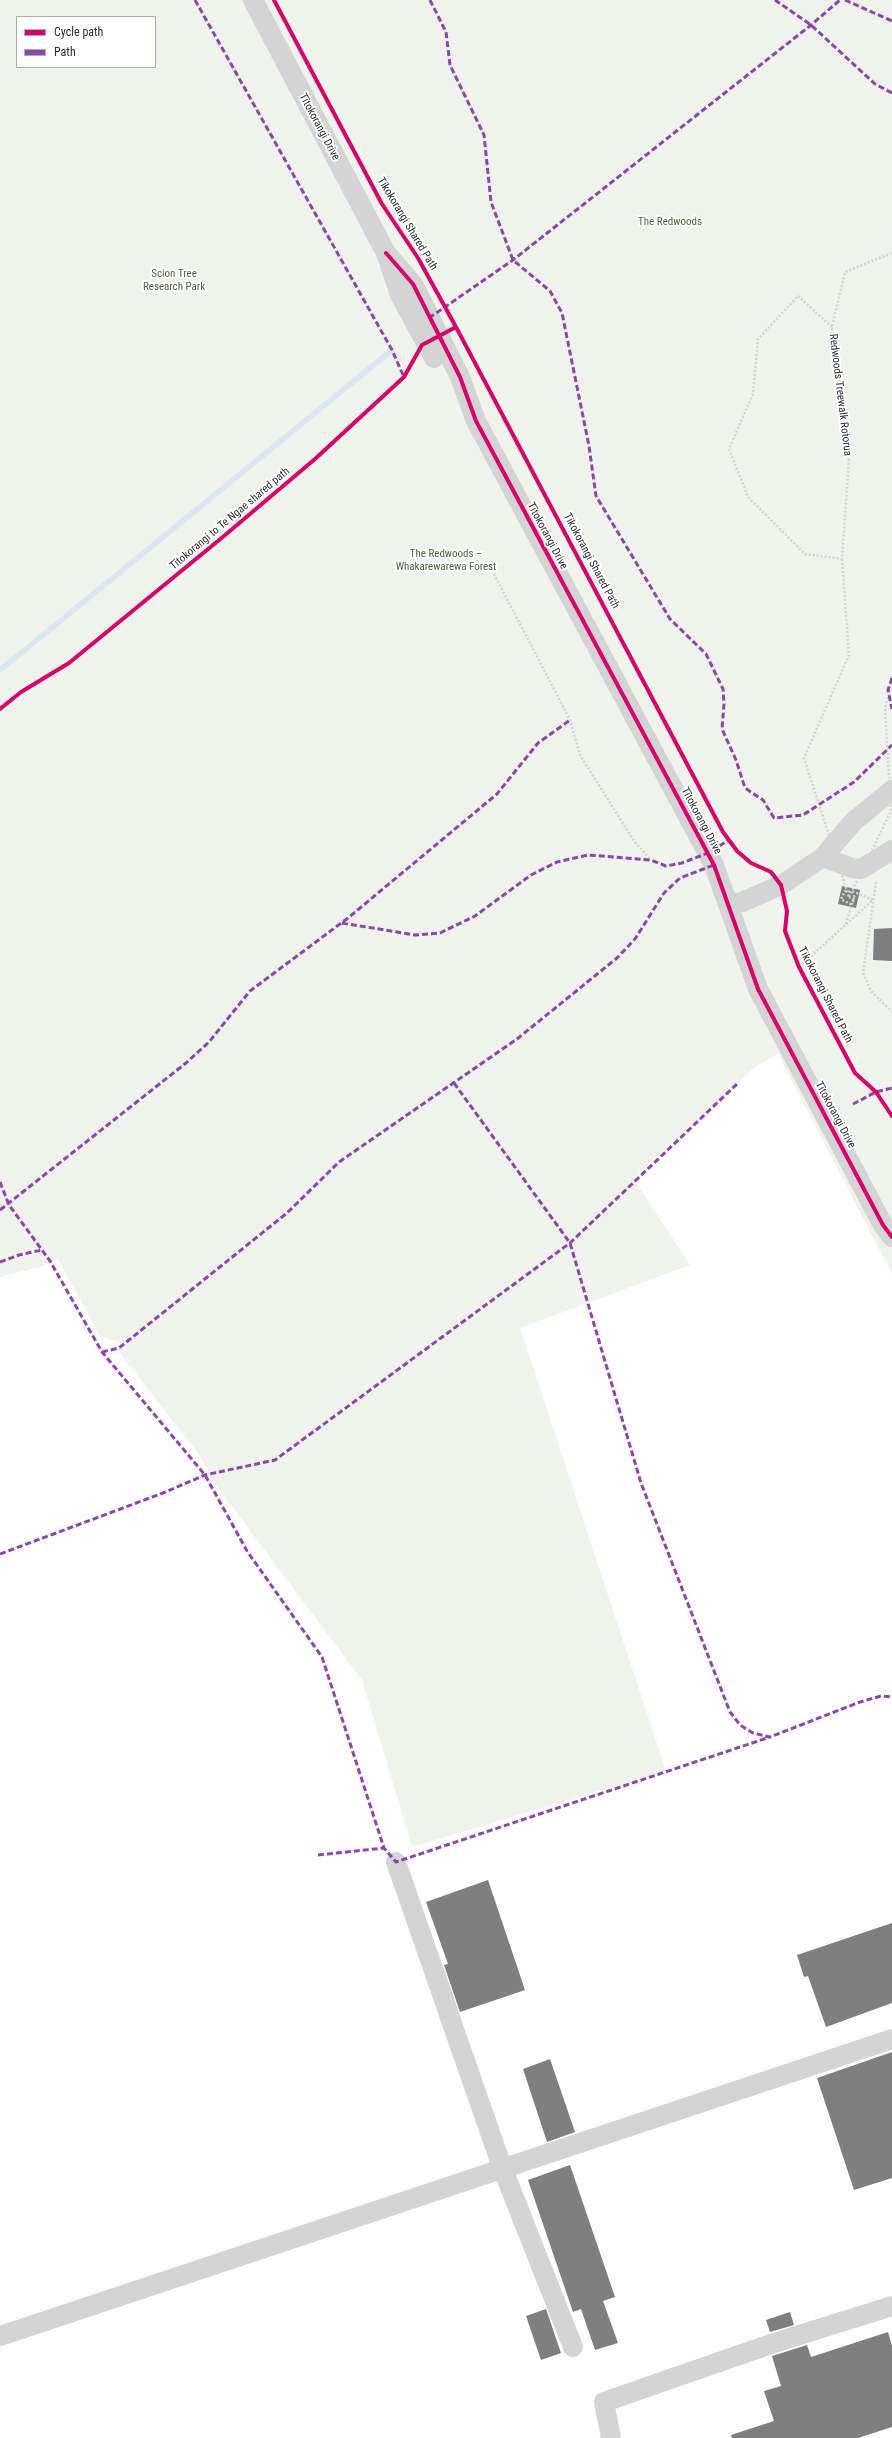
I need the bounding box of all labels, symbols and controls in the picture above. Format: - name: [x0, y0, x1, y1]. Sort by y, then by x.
- legend: [16, 16, 156, 68]
- text: Cycle path: [54, 25, 103, 39]
- text: Path: [54, 45, 76, 59]
- street label: Tītokorangi Drive: [296, 91, 342, 163]
- street label: Tikokorangi Shared Path: [374, 175, 440, 273]
- park label: The Redwoods: [638, 215, 702, 229]
- park label: Scion Tree Research Park: [143, 267, 205, 293]
- street label: Redwoods Treewalk Rotorua: [826, 333, 854, 457]
- street label: Tītokorangi to Te Ngae shared path: [167, 465, 293, 573]
- street label: Tītokorangi Drive: [524, 500, 570, 572]
- street label: Tikokorangi Shared Path: [560, 511, 622, 611]
- park label: The Redwoods – Whakarewarewa Forest: [396, 547, 496, 573]
- street label: Tītokorangi Drive: [678, 785, 724, 857]
- street label: Tikokorangi Shared Path: [795, 945, 855, 1045]
- street label: Tītokorangi Drive: [812, 1079, 858, 1151]

